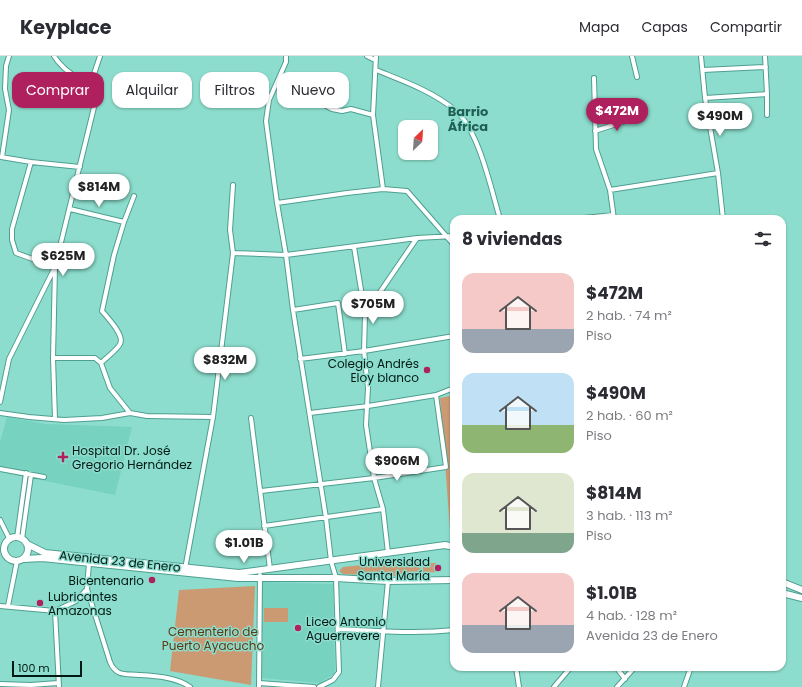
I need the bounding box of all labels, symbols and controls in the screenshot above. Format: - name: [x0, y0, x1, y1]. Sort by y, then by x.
- text: Keyplace: [20, 14, 112, 41]
- text: Mapa: [579, 17, 619, 37]
- text: Capas: [641, 17, 688, 37]
- text: Compartir: [710, 17, 782, 37]
- chip: Comprar: [12, 72, 104, 108]
- chip: Alquilar: [112, 72, 192, 108]
- chip: Filtros: [200, 72, 269, 108]
- chip: Nuevo: [277, 72, 349, 108]
- pin: $472M: [589, 98, 645, 132]
- text: $472M: [595, 101, 639, 120]
- district label: Barrio África: [448, 102, 488, 136]
- pin: $490M: [692, 103, 748, 137]
- text: $490M: [697, 106, 743, 125]
- north arrow: [398, 120, 438, 160]
- map controls: [398, 120, 438, 160]
- pin: $814M: [71, 174, 127, 208]
- text: $814M: [78, 177, 120, 196]
- text: 8 viviendas: [462, 227, 562, 251]
- icon: filters: [752, 228, 774, 250]
- pin: $625M: [35, 243, 91, 277]
- text: $625M: [41, 246, 85, 265]
- text: $472M: [586, 281, 643, 305]
- icon: home: [494, 289, 542, 337]
- pin: $705M: [345, 291, 401, 325]
- text: $705M: [351, 294, 395, 313]
- text: 2 hab. · 74 m²: [586, 306, 672, 325]
- text: Piso: [586, 326, 612, 345]
- pin: $832M: [197, 347, 253, 381]
- text: $832M: [203, 350, 247, 369]
- place label: Colegio Andrés Eloy blanco: [328, 355, 419, 386]
- marker: Colegio Andrés Eloy blanco: [422, 365, 432, 375]
- text: $490M: [586, 381, 646, 405]
- icon: home: [494, 389, 542, 437]
- text: 2 hab. · 60 m²: [586, 406, 673, 425]
- text: Piso: [586, 426, 612, 445]
- place label: Hospital Dr. José Gregorio Hernández: [72, 442, 192, 473]
- pin: $906M: [369, 448, 425, 482]
- marker: Hospital Dr. José Gregorio Hernández: [57, 451, 69, 463]
- text: $906M: [374, 451, 420, 470]
- text: $814M: [586, 481, 642, 505]
- icon: home: [494, 489, 542, 537]
- text: 3 hab. · 113 m²: [586, 506, 673, 525]
- text: Piso: [586, 526, 612, 545]
- pin: $1.01B: [211, 530, 277, 564]
- text: $1.01B: [224, 533, 264, 552]
- street label: Avenida 23 de Enero: [59, 546, 182, 576]
- place label: Universidad Santa María: [357, 553, 430, 584]
- marker: Universidad Santa María: [433, 563, 443, 573]
- place label: Bicentenario: [69, 572, 144, 589]
- marker: Bicentenario: [147, 575, 157, 585]
- text: $1.01B: [586, 581, 637, 605]
- place label: Lubricantes Amazonas: [48, 588, 118, 619]
- icon: home: [494, 589, 542, 637]
- marker: Lubricantes Amazonas: [35, 598, 45, 608]
- text: 4 hab. · 128 m²: [586, 606, 677, 625]
- place label: Liceo Antonio Aguerrevere: [306, 613, 386, 644]
- park label: Cementerio de Puerto Ayacucho: [162, 623, 264, 654]
- marker: Liceo Antonio Aguerrevere: [293, 623, 303, 633]
- text: Avenida 23 de Enero: [586, 626, 718, 645]
- scale bar: [12, 659, 82, 678]
- text: 100 m: [18, 660, 50, 676]

